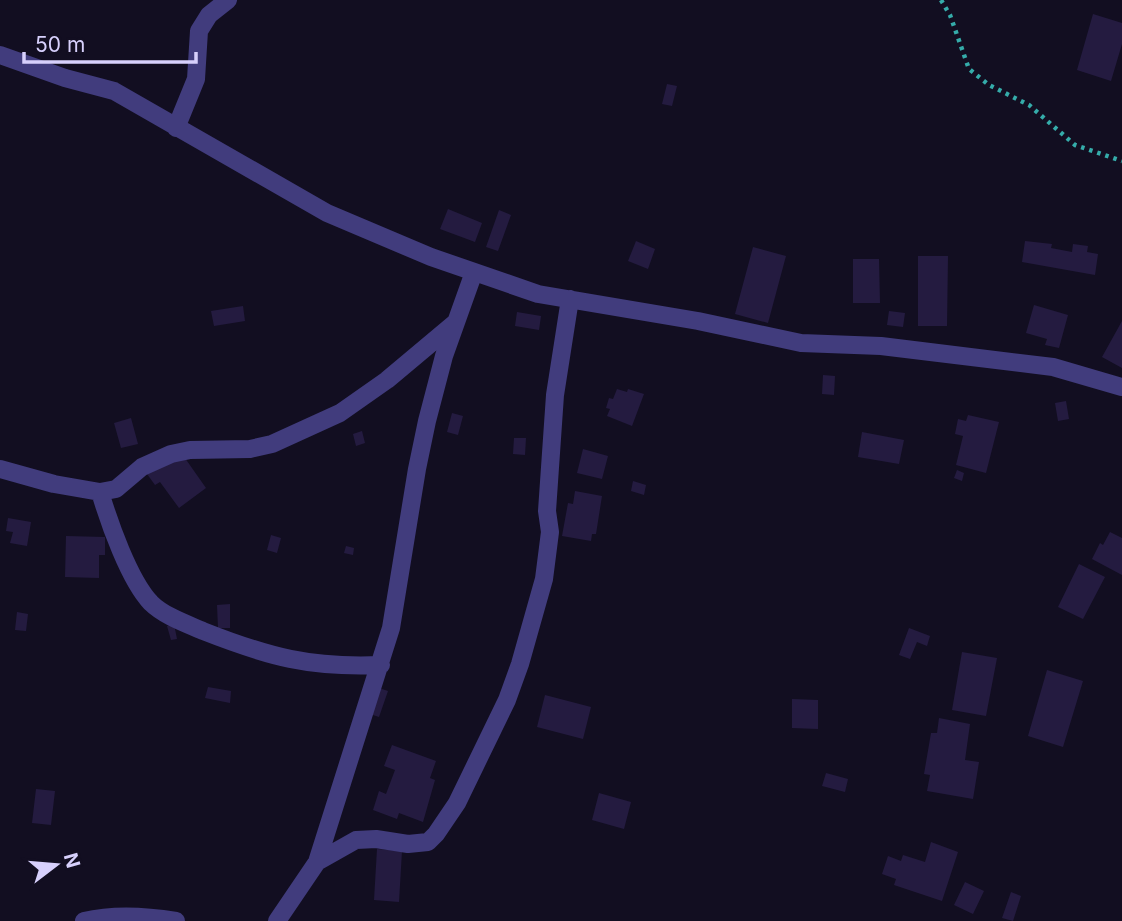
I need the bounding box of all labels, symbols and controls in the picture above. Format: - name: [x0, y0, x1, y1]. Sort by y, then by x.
- scale bar: [24, 21, 196, 65]
- text: 50 m: [35, 32, 85, 57]
- north arrow: [21, 830, 91, 900]
- text: N: [59, 850, 85, 871]

